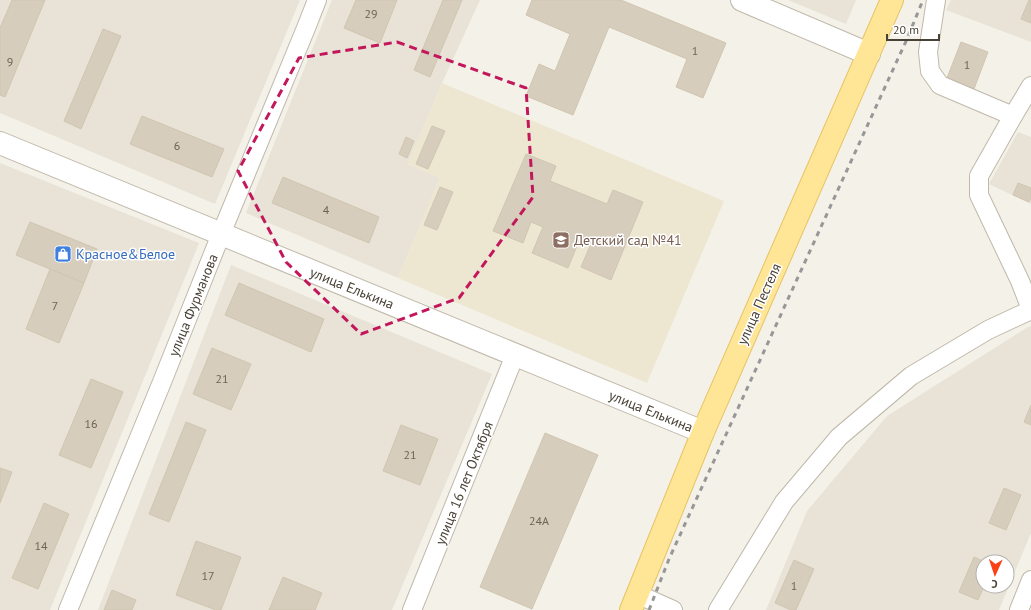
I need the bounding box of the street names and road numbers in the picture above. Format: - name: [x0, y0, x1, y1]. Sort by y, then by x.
- street label: улица Фурманова: [164, 251, 222, 359]
- street label: улица Пестеля: [733, 260, 785, 348]
- street label: улица Елькина: [307, 263, 397, 313]
- street label: улица Елькина: [606, 386, 696, 436]
- street label: улица 16 лет Октября: [431, 419, 497, 547]

